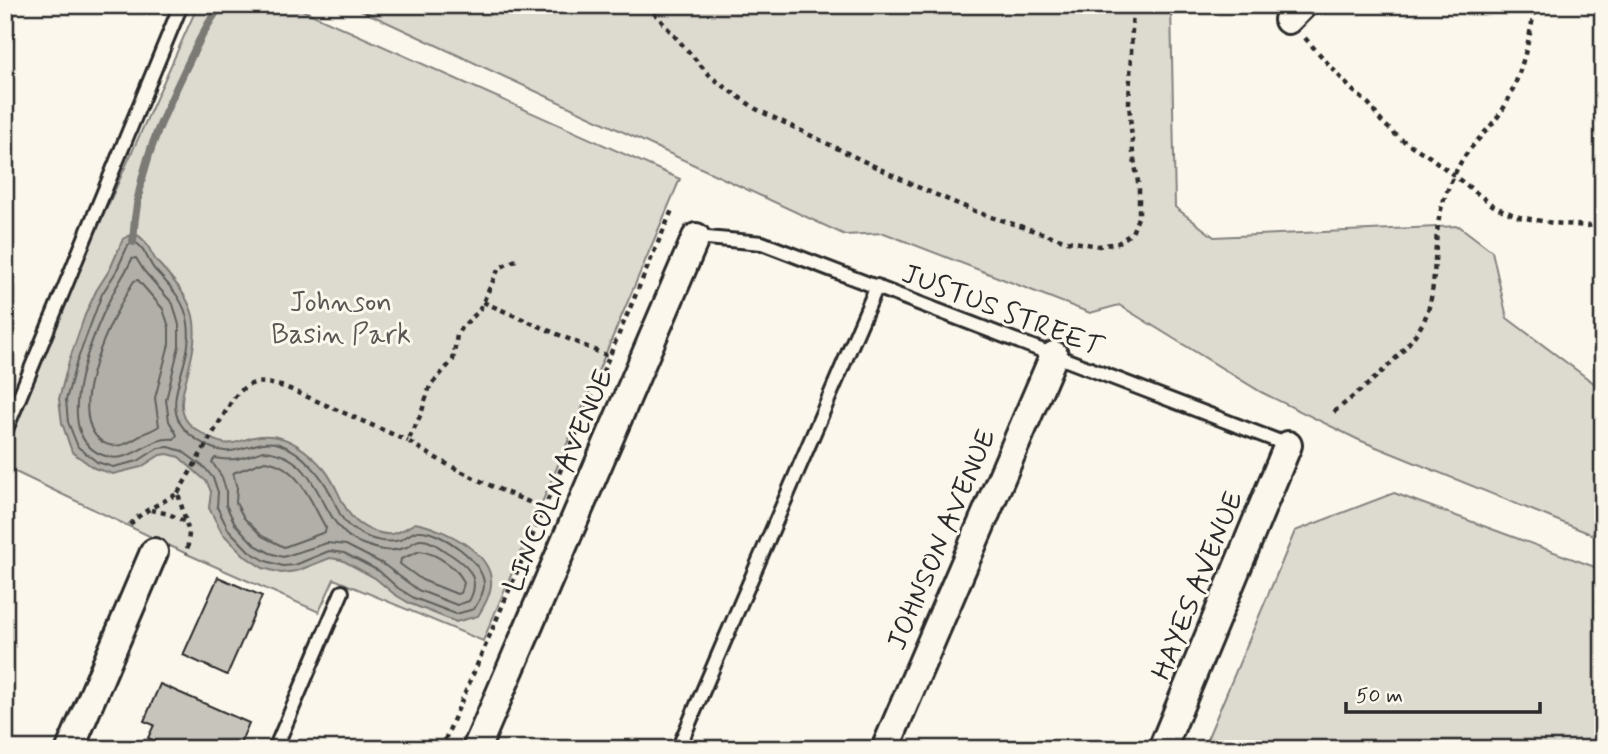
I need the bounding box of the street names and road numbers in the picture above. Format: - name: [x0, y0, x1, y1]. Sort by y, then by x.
- street label: JUSTUS STREET: [896, 256, 1109, 367]
- street label: LINCOLN AVENUE: [496, 364, 623, 598]
- street label: JOHNSON AVENUE: [879, 424, 1006, 656]
- street label: HAYES AVENUE: [1144, 486, 1253, 686]

